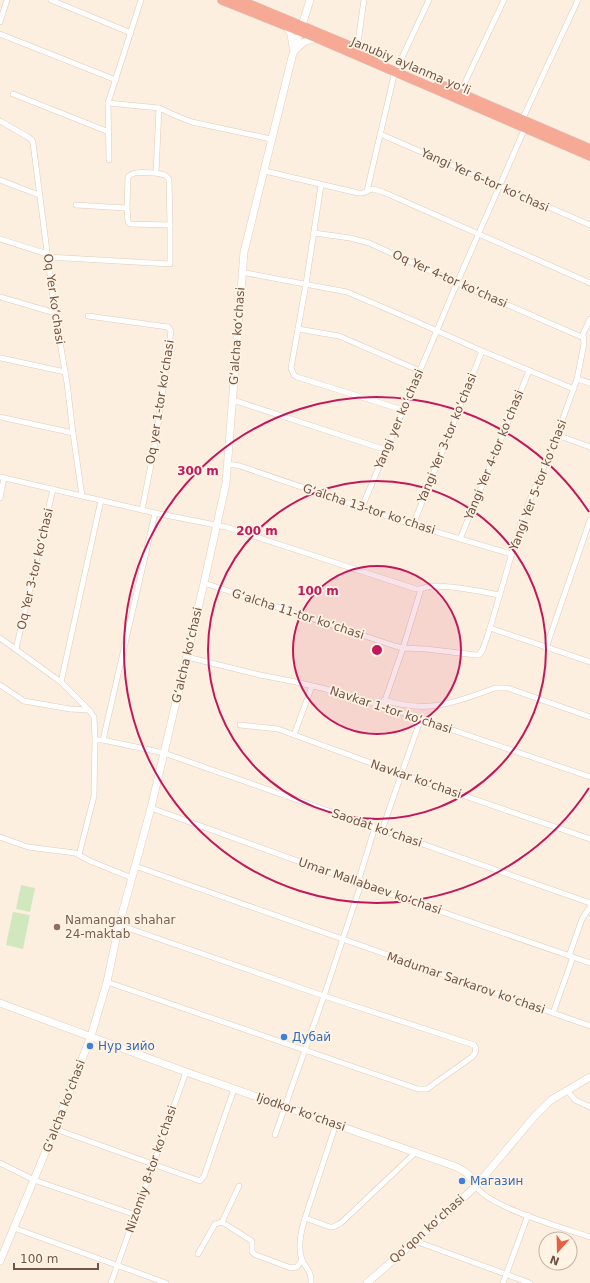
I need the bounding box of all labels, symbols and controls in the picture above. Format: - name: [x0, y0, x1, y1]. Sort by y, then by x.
- street label: Janubiy aylanma yoʻli: [348, 34, 473, 98]
- street label: Yangi Yer 6-tor koʻchasi: [418, 145, 551, 215]
- street label: Oq Yer 4-tor koʻchasi: [390, 247, 510, 311]
- street label: Oq Yer koʻchasi: [41, 253, 67, 345]
- street label: Gʻalcha koʻchasi: [227, 287, 247, 385]
- street label: Oq yer 1-tor koʻchasi: [143, 339, 177, 465]
- street label: Yangi yer koʻchasi: [371, 367, 426, 472]
- street label: Yangi Yer 3-tor koʻchasi: [414, 371, 479, 506]
- street label: Yangi Yer 4-tor koʻchasi: [461, 388, 526, 523]
- street label: Yangi Yer 5-tor koʻchasi: [506, 418, 569, 553]
- text: 300 m: [177, 464, 219, 478]
- street label: Gʻalcha 13-tor koʻchasi: [301, 481, 437, 537]
- street label: Oq Yer 3-tor koʻchasi: [14, 507, 56, 631]
- text: 200 m: [236, 524, 278, 538]
- text: 100 m: [297, 584, 339, 598]
- street label: Gʻalcha 11-tor koʻchasi: [230, 586, 366, 642]
- street label: Gʻalcha koʻchasi: [169, 606, 205, 704]
- centre of rings: [370, 643, 384, 657]
- street label: Navkar 1-tor koʻchasi: [328, 684, 454, 736]
- street label: Navkar koʻchasi: [369, 757, 463, 801]
- street label: Saodat koʻchasi: [330, 806, 424, 850]
- street label: Umar Mallabaev koʻchasi: [297, 855, 443, 917]
- place label: Namangan shahar 24-maktab: [65, 913, 176, 941]
- marker: Namangan shahar 24-maktab: [52, 922, 62, 932]
- street label: Madumar Sarkarov koʻchasi: [385, 949, 547, 1017]
- place label: Дубай: [292, 1030, 331, 1044]
- marker: Дубай: [279, 1032, 289, 1042]
- place label: Нур зийо: [98, 1039, 155, 1053]
- marker: Нур зийо: [85, 1041, 95, 1051]
- street label: Gʻalcha koʻchasi: [40, 1058, 88, 1154]
- street label: Ijodkor koʻchasi: [255, 1090, 347, 1134]
- street label: Nizomiy 8-tor koʻchasi: [123, 1104, 179, 1234]
- place label: Магазин: [470, 1174, 523, 1188]
- marker: Магазин: [457, 1176, 467, 1186]
- street label: Qoʻqon koʻchasi: [387, 1192, 467, 1266]
- north arrow: [538, 1231, 578, 1271]
- scale bar: [14, 1245, 98, 1271]
- text: 100 m: [20, 1252, 58, 1266]
- text: N: [548, 1252, 561, 1268]

